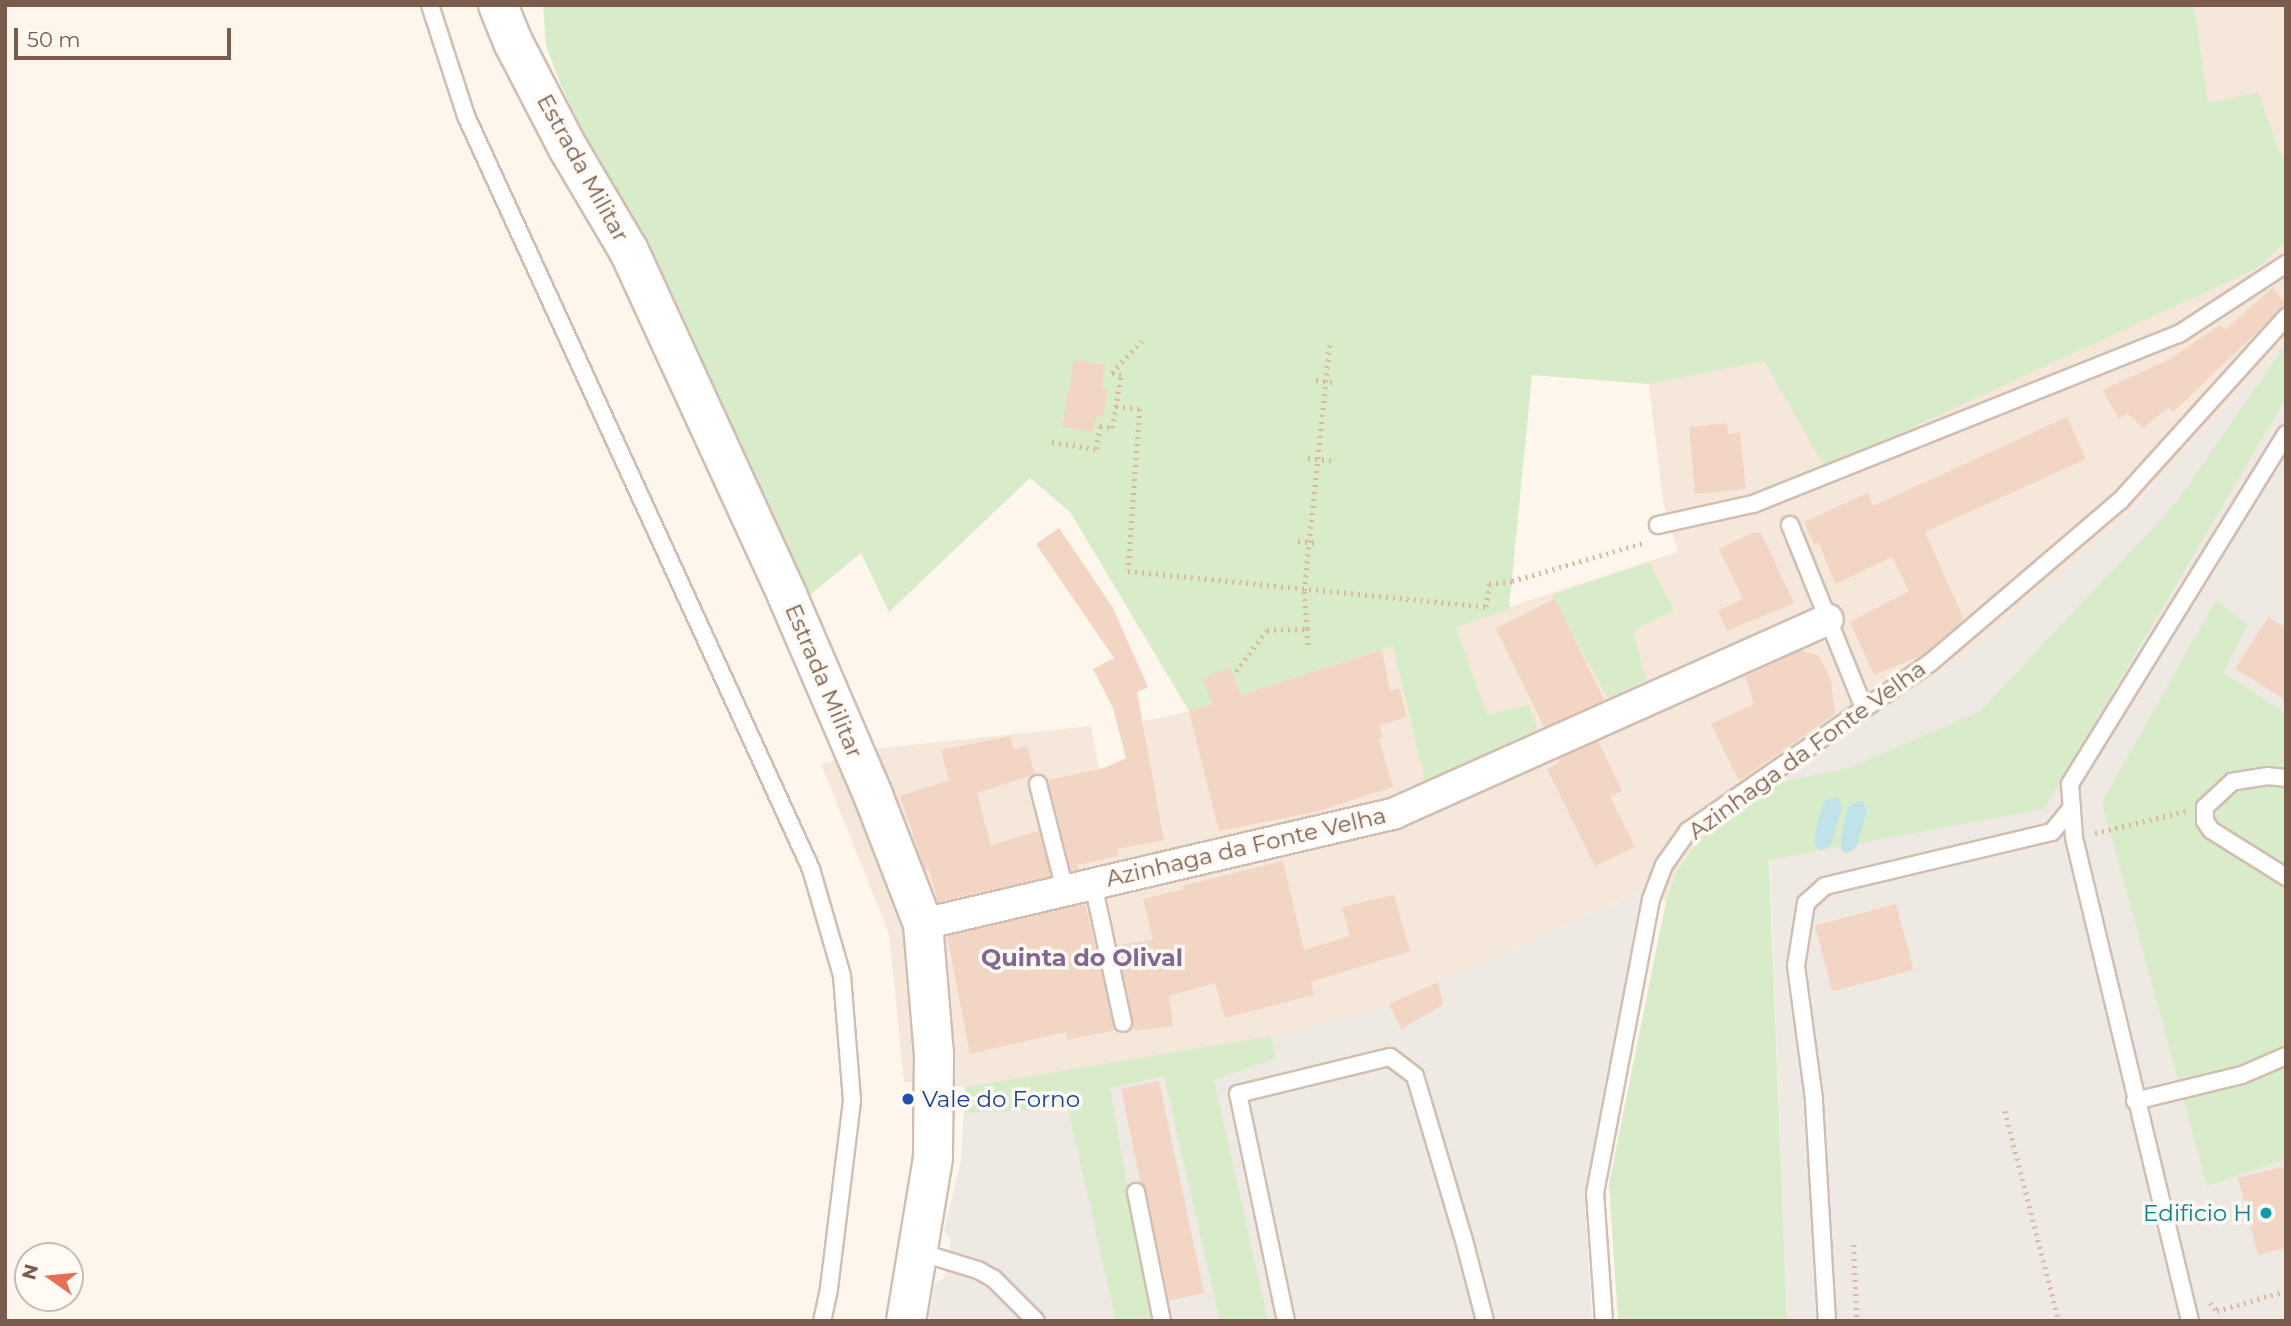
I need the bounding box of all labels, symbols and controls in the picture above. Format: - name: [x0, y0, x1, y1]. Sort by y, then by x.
- scale bar: [18, 14, 234, 58]
- text: 50 m: [27, 27, 81, 52]
- street label: Estrada Militar: [531, 89, 635, 247]
- street label: Estrada Militar: [779, 600, 869, 762]
- street label: Azinhaga da Fonte Velha: [1683, 655, 1931, 845]
- street label: Azinhaga da Fonte Velha: [1103, 801, 1389, 893]
- district label: Quinta do Olival: [981, 944, 1183, 972]
- place label: Vale do Forno: [922, 1085, 1080, 1113]
- marker: Vale do Forno: [900, 1091, 916, 1107]
- place label: Edificio H: [2143, 1199, 2252, 1227]
- marker: Edificio H: [2258, 1205, 2274, 1221]
- north arrow: [14, 1242, 84, 1312]
- text: N: [17, 1262, 43, 1282]

